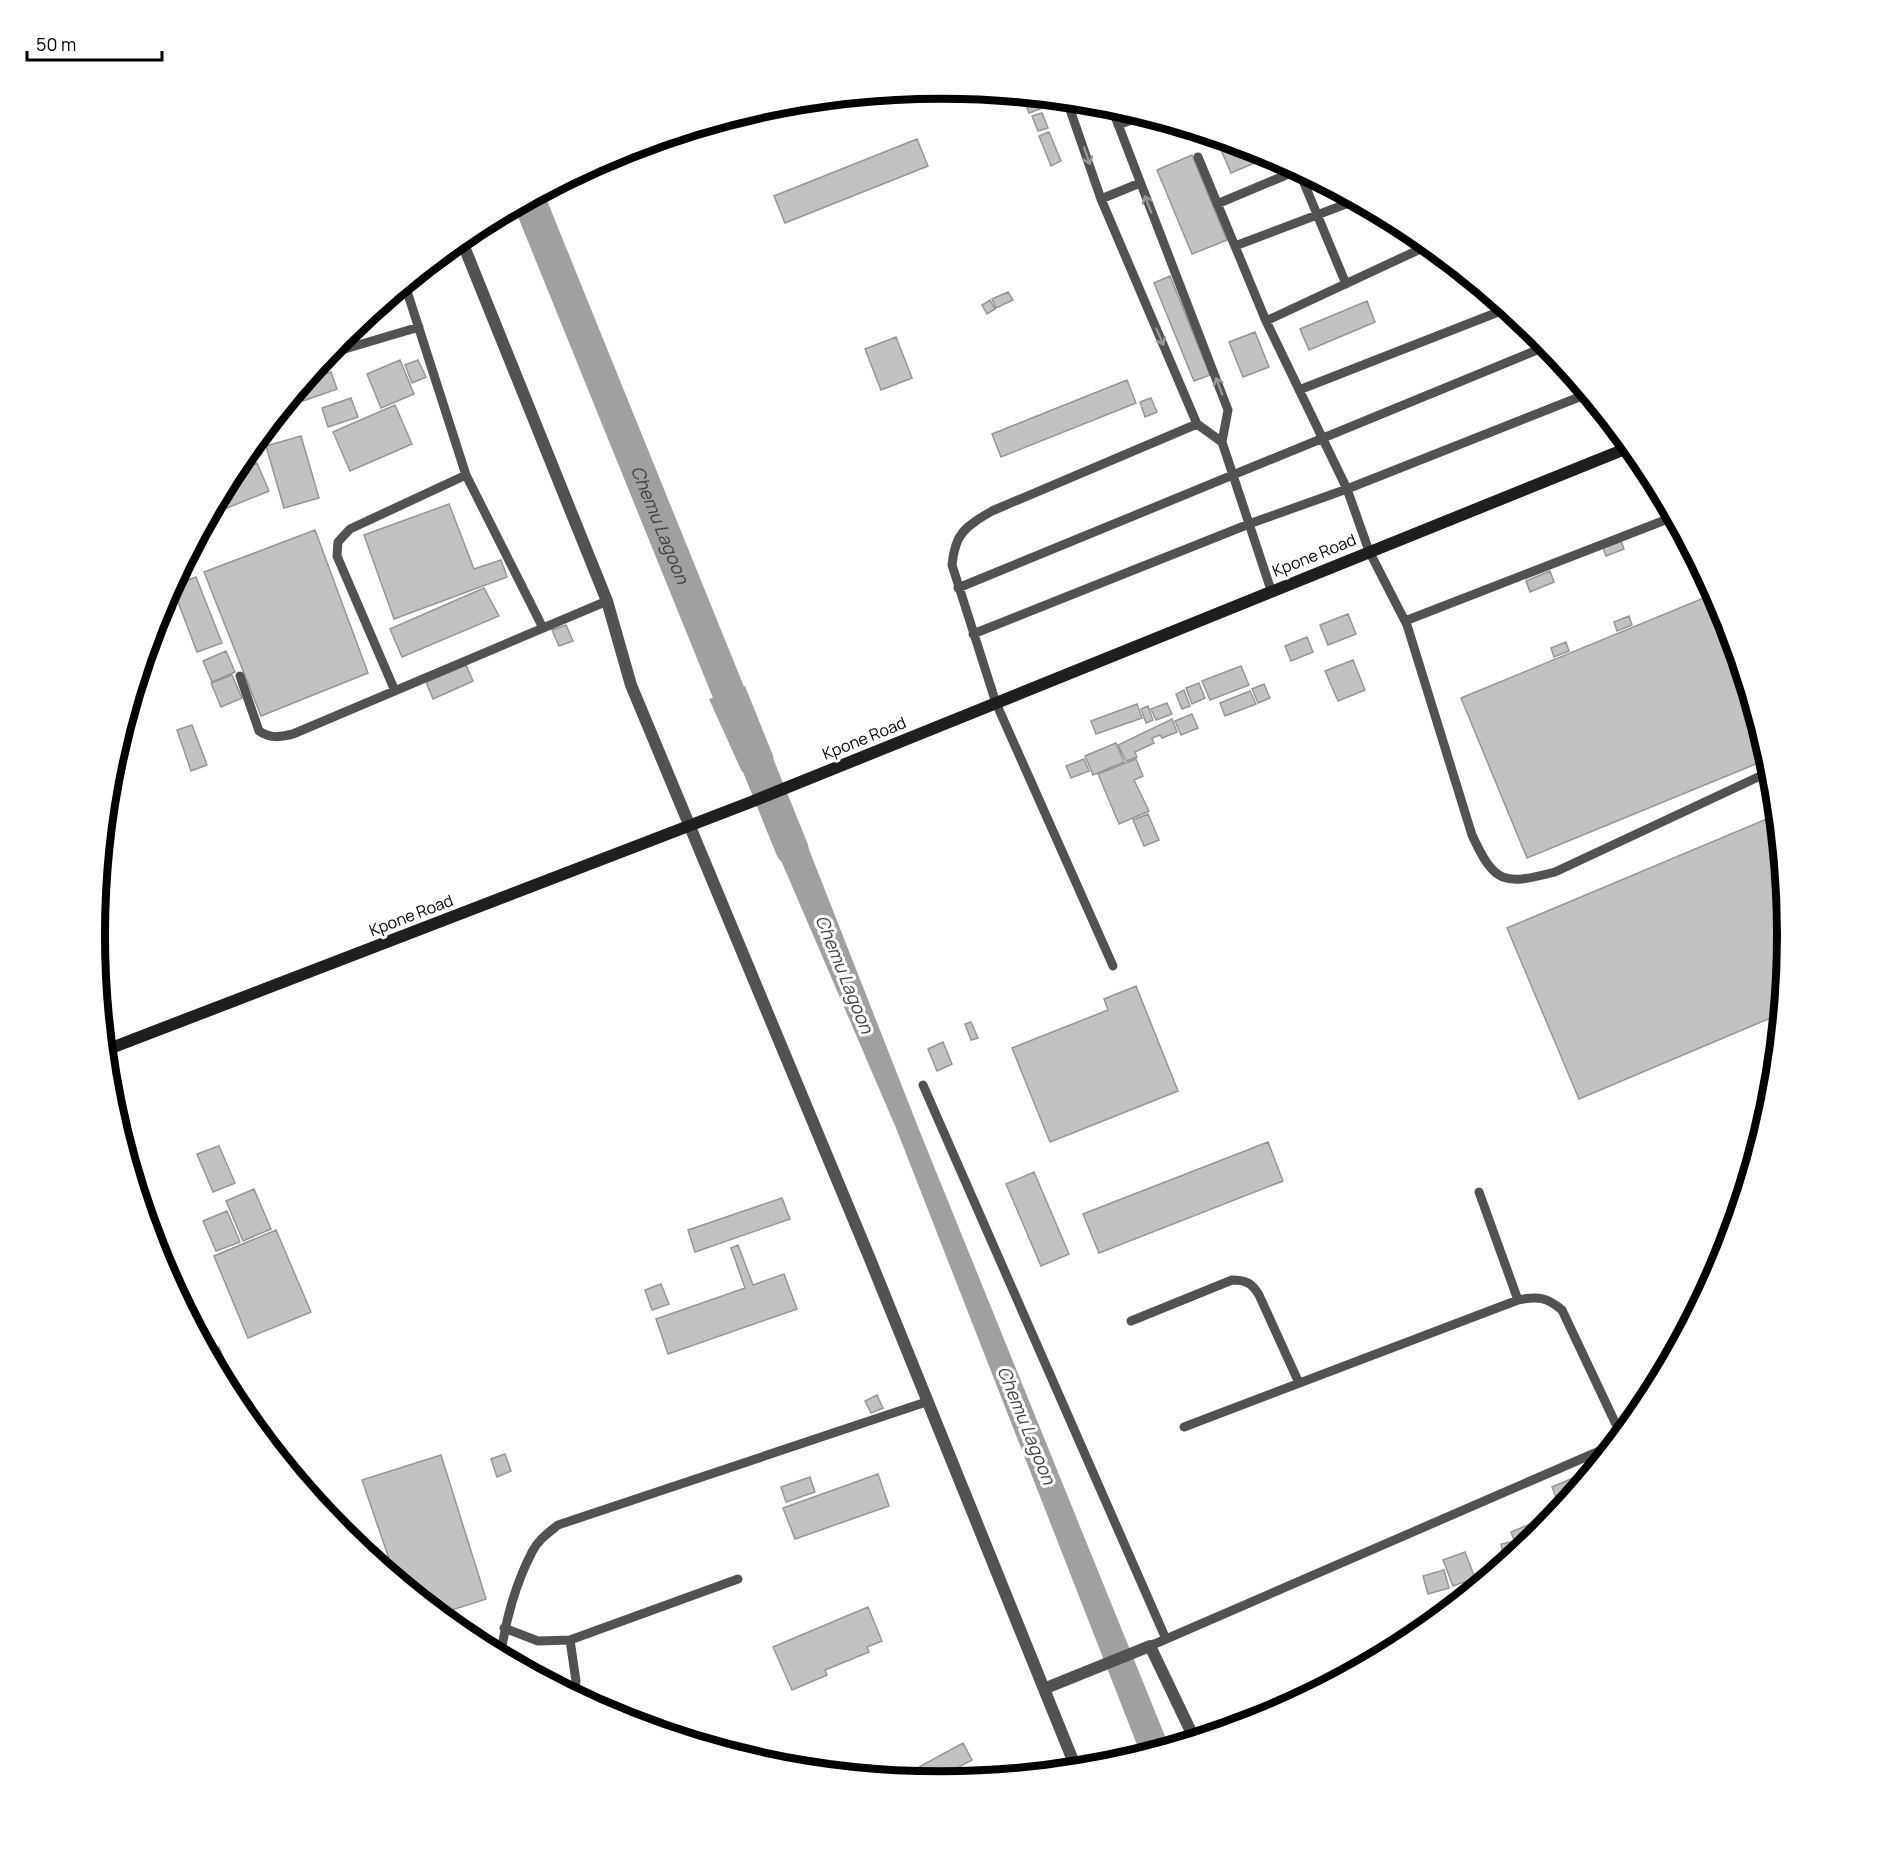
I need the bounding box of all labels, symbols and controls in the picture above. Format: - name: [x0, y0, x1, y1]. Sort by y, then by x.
- scale bar: [27, 24, 162, 62]
- text: 50 m: [36, 32, 76, 56]
- one-way arrow: [1082, 146, 1093, 165]
- one-way arrow: [1142, 195, 1153, 214]
- one-way arrow: [1155, 327, 1166, 345]
- one-way arrow: [1213, 377, 1224, 396]
- water label: Chemu Lagoon: [626, 462, 696, 588]
- street label: Kpone Road: [1269, 528, 1359, 582]
- street label: Kpone Road: [819, 711, 909, 765]
- street label: Kpone Road: [366, 889, 456, 941]
- water label: Chemu Lagoon: [810, 911, 880, 1038]
- water label: Chemu Lagoon: [992, 1362, 1062, 1489]

